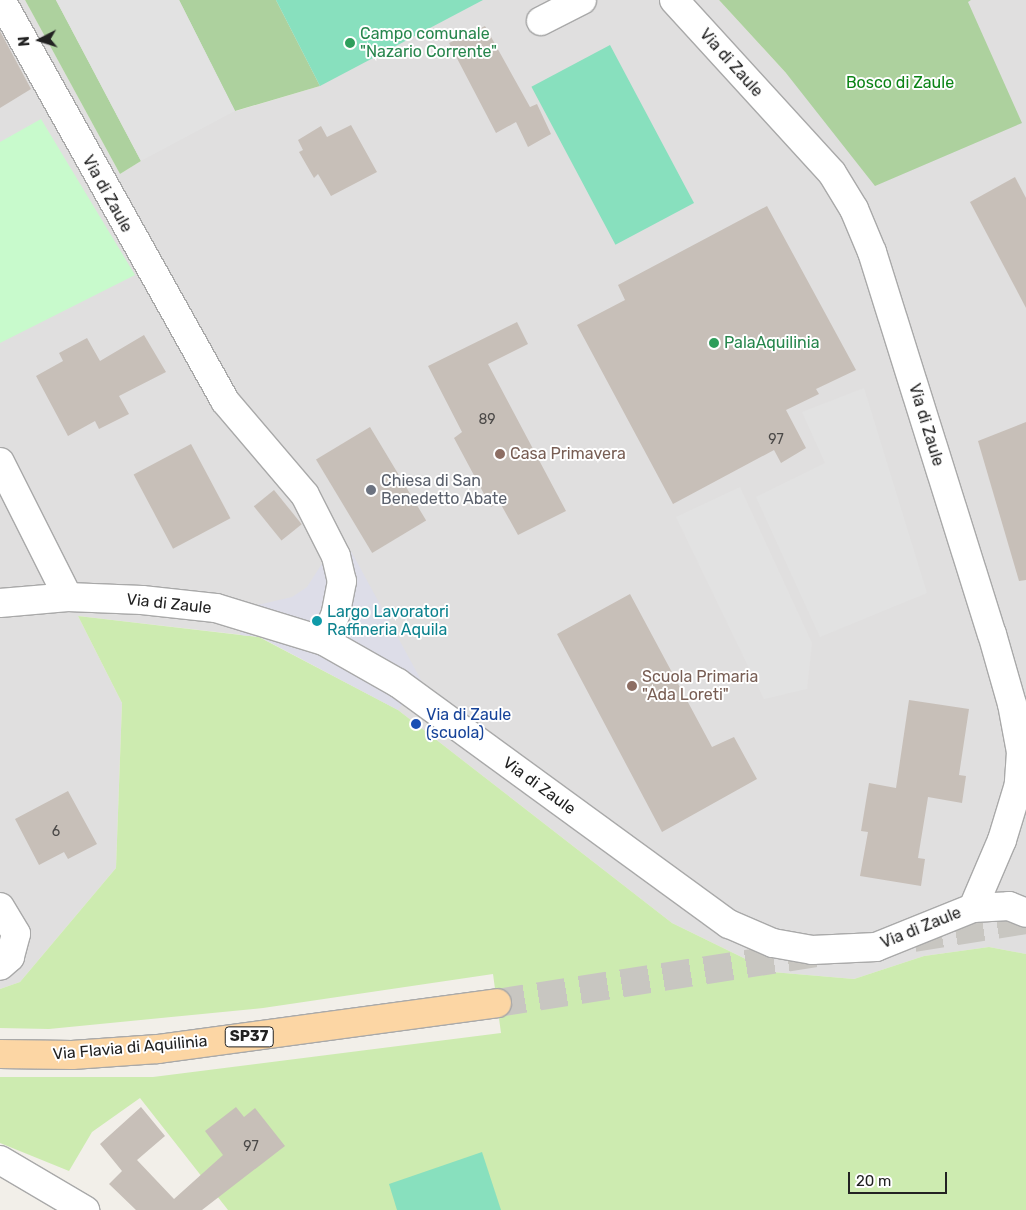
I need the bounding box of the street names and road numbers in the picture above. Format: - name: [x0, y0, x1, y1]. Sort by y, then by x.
- street label: Via di Zaule: [695, 25, 767, 101]
- street label: Via di Zaule: [78, 152, 136, 236]
- street label: Via di Zaule: [904, 381, 948, 469]
- street label: Via di Zaule: [126, 590, 212, 618]
- street label: Via di Zaule: [499, 753, 579, 819]
- street label: Via di Zaule: [878, 903, 964, 953]
- road number: SP37: [224, 1024, 274, 1050]
- street label: Via Flavia di Aquilinia: [52, 1032, 208, 1064]

